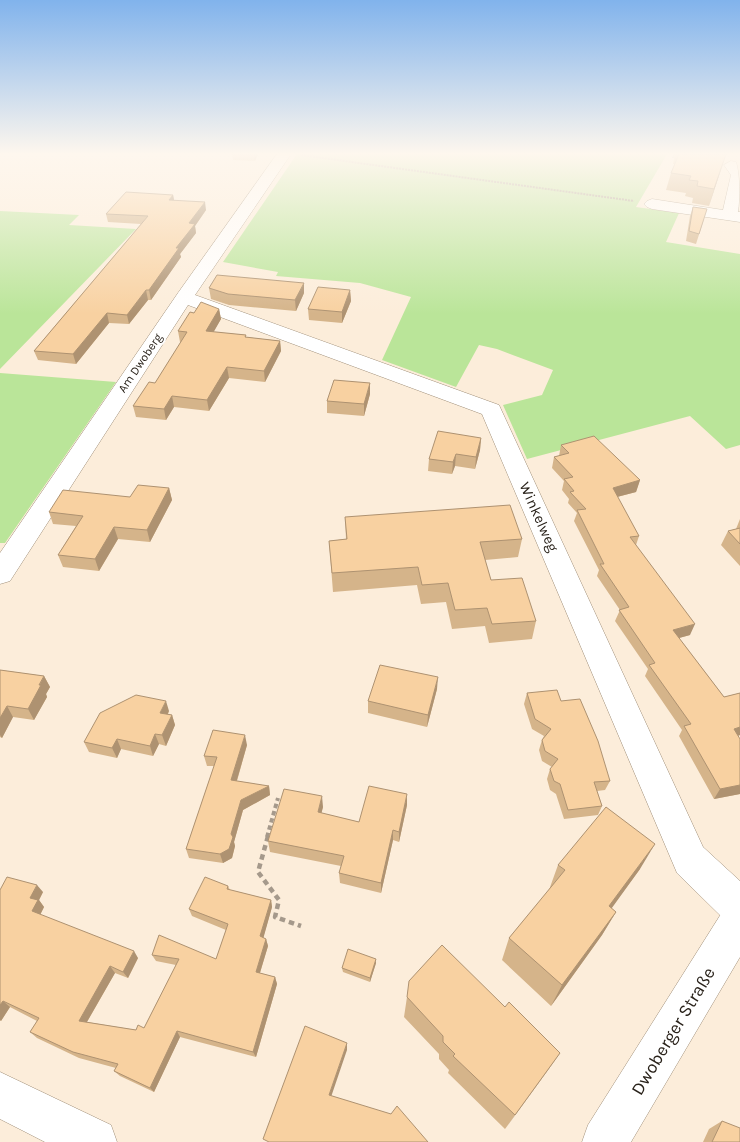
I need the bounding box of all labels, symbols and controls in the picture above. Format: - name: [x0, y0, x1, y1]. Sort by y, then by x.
- street label: Am Dwoberg: [115, 331, 165, 395]
- street label: Winkelweg: [516, 479, 563, 555]
- street label: Dwoberger Straße: [626, 963, 720, 1099]

